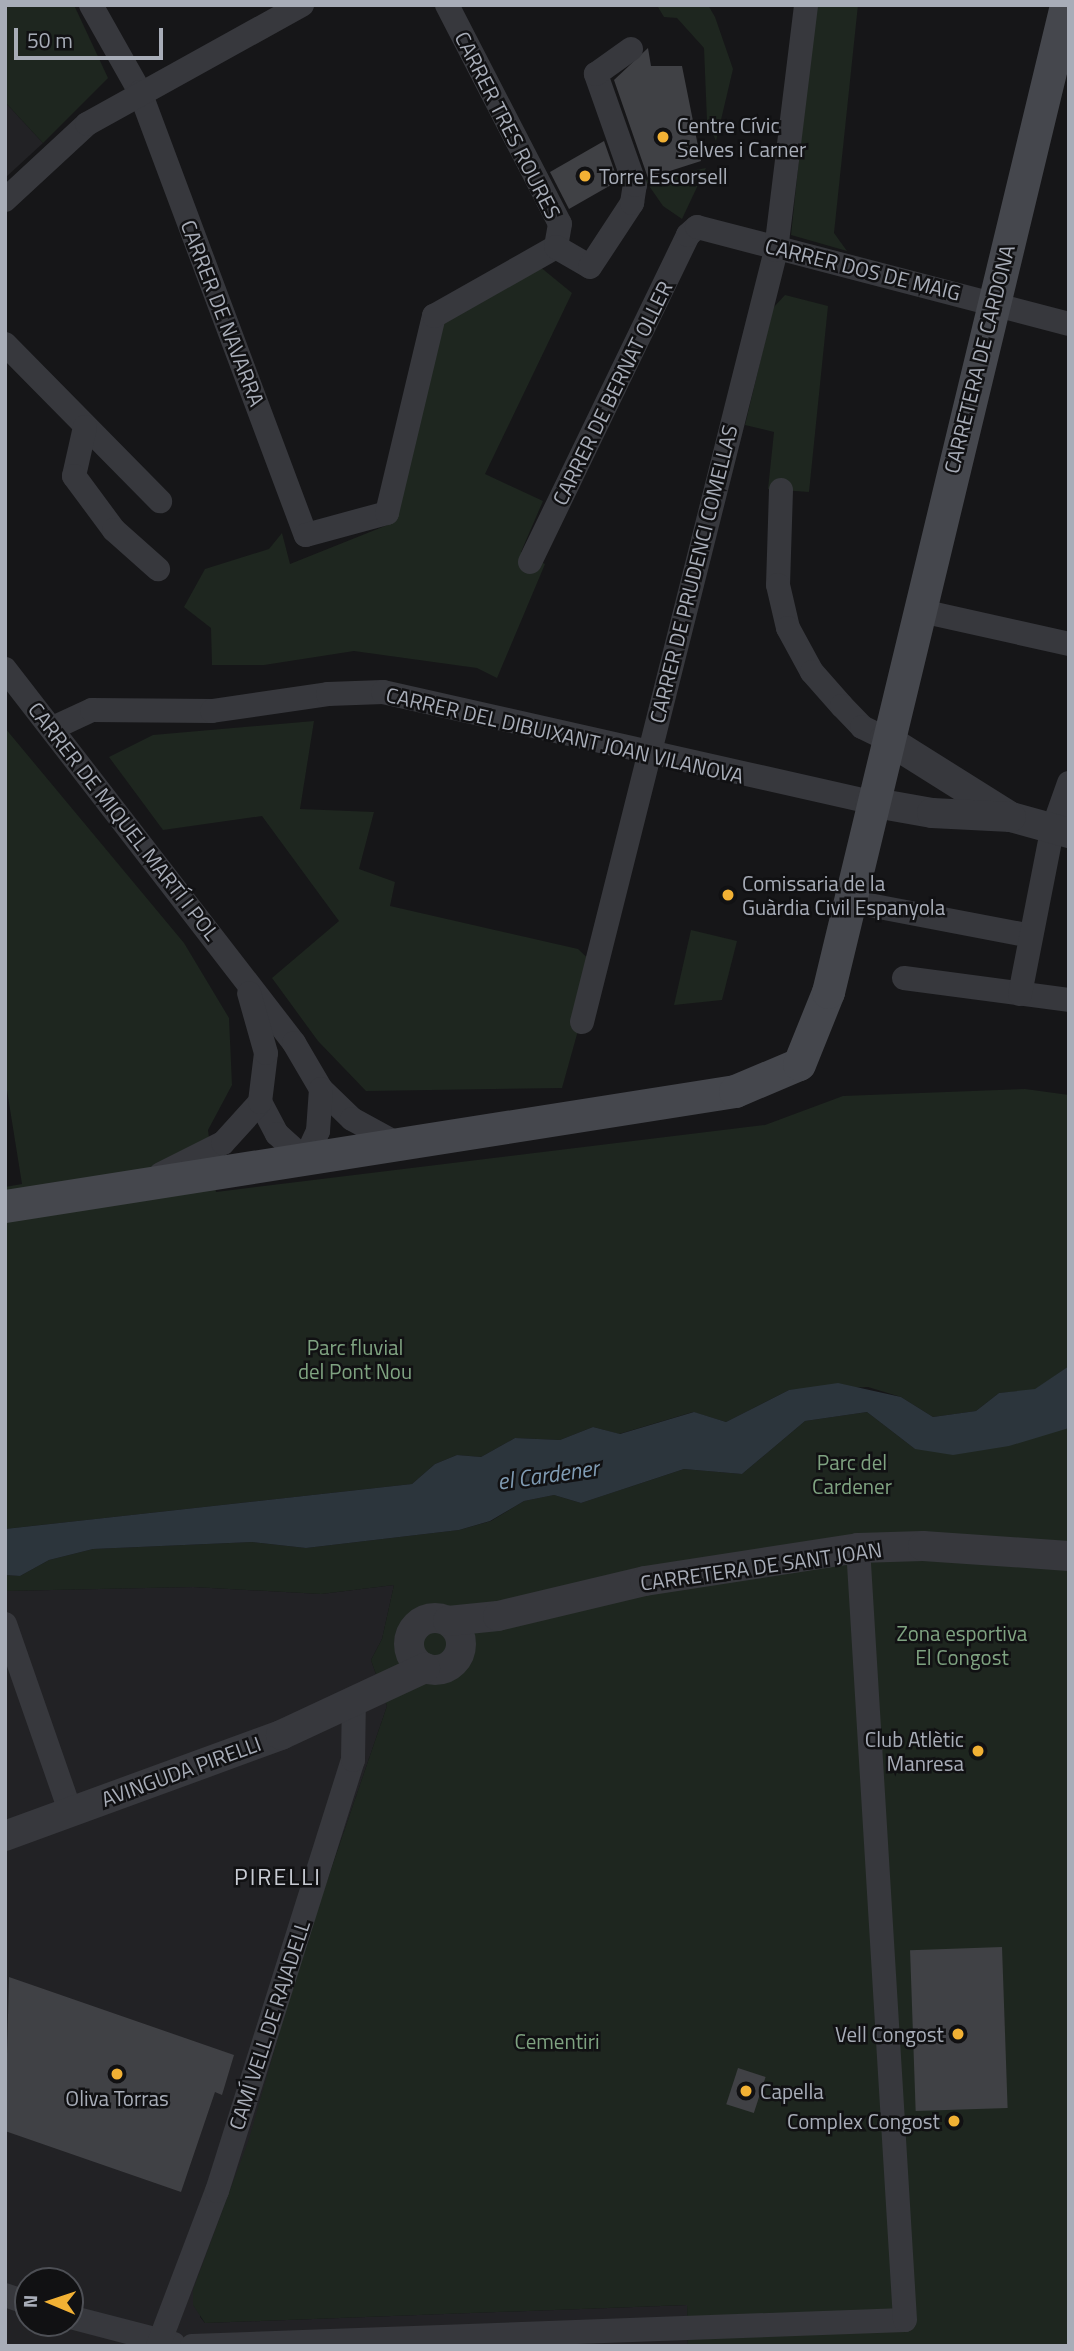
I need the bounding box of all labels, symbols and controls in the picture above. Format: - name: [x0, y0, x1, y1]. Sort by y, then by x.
- scale bar: [18, 14, 166, 58]
- text: 50 m: [27, 24, 73, 56]
- street label: CARRER TRES ROURES: [450, 27, 566, 223]
- place label: Centre Cívic Selves i Carner: [677, 112, 806, 162]
- marker: Centre Cívic Selves i Carner: [655, 129, 671, 145]
- place label: Torre Escorsell: [599, 163, 728, 189]
- marker: Torre Escorsell: [577, 168, 593, 184]
- street label: CARRER DE NAVARRA: [176, 216, 270, 410]
- street label: CARRER DOS DE MAIG: [763, 233, 963, 305]
- street label: CARRETERA DE CARDONA: [938, 242, 1020, 476]
- street label: CARRER DE BERNAT OLLER: [547, 277, 677, 509]
- street label: CARRER DE PRUDENCI COMELLAS: [644, 422, 742, 726]
- street label: CARRER DEL DIBUIXANT JOAN VILANOVA: [384, 682, 746, 788]
- street label: CARRER DE MIQUEL MARTÍ I POL: [23, 697, 225, 945]
- place label: Comissaria de la Guàrdia Civil Espanyola: [742, 870, 945, 920]
- marker: Comissaria de la Guàrdia Civil Espanyola: [720, 887, 736, 903]
- park label: Parc fluvial del Pont Nou: [298, 1334, 412, 1384]
- park label: Parc del Cardener: [812, 1449, 892, 1499]
- water label: el Cardener: [496, 1454, 600, 1496]
- street label: CARRETERA DE SANT JOAN: [639, 1537, 883, 1595]
- park label: Zona esportiva El Congost: [897, 1620, 1027, 1670]
- place label: Club Atlètic Manresa: [865, 1726, 964, 1776]
- street label: AVINGUDA PIRELLI: [98, 1730, 264, 1812]
- marker: Club Atlètic Manresa: [970, 1743, 986, 1759]
- district label: PIRELLI: [235, 1863, 321, 1891]
- street label: CAMÍ VELL DE RAJADELL: [223, 1917, 315, 2133]
- place label: Vell Congost: [835, 2021, 944, 2047]
- marker: Vell Congost: [950, 2026, 966, 2042]
- park label: Cementiri: [514, 2028, 600, 2054]
- marker: Oliva Torras: [109, 2066, 125, 2082]
- place label: Capella: [760, 2078, 824, 2104]
- marker: Capella: [738, 2083, 754, 2099]
- place label: Oliva Torras: [65, 2085, 169, 2111]
- place label: Complex Congost: [787, 2108, 940, 2134]
- marker: Complex Congost: [946, 2113, 962, 2129]
- north arrow: [14, 2267, 84, 2337]
- text: N: [15, 2294, 44, 2308]

